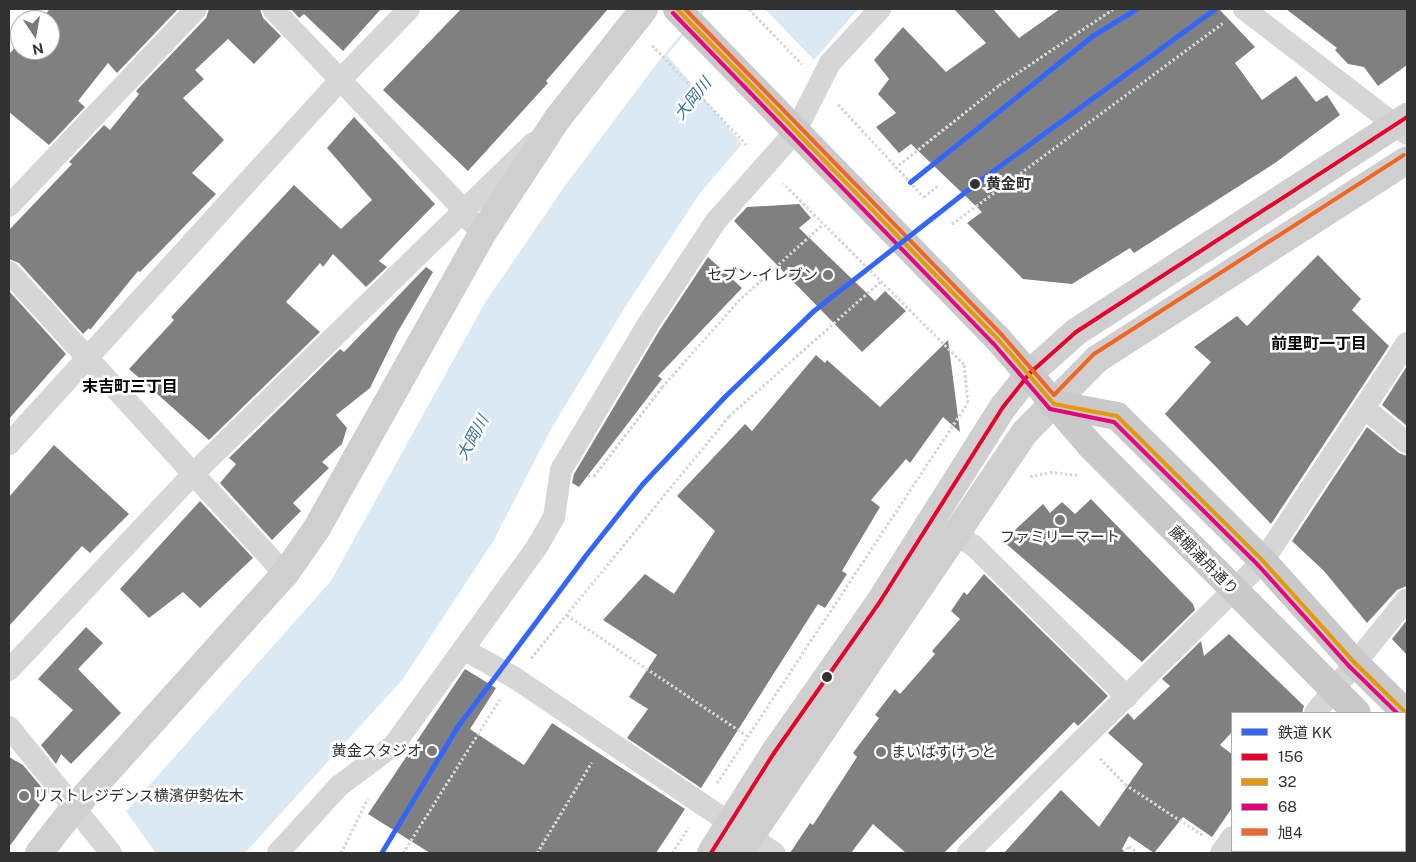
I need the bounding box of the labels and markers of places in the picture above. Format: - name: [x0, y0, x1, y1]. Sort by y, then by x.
- place label: 黄金町: [986, 175, 1031, 193]
- marker: 黄金町: [968, 177, 982, 191]
- place label: セブン-イレブン: [707, 266, 818, 284]
- marker: セブン-イレブン: [822, 269, 834, 281]
- marker: ファミリーマート: [1054, 514, 1066, 526]
- place label: ファミリーマート: [1000, 528, 1120, 546]
- unlabelled marker: [822, 672, 832, 682]
- place label: 黄金スタジオ: [332, 742, 422, 760]
- place label: まいばすけっと: [891, 743, 996, 761]
- marker: 黄金スタジオ: [426, 745, 438, 757]
- marker: まいばすけっと: [875, 746, 887, 758]
- place label: リストレジデンス横濱伊勢佐木: [34, 787, 244, 805]
- marker: リストレジデンス横濱伊勢佐木: [18, 790, 30, 802]

